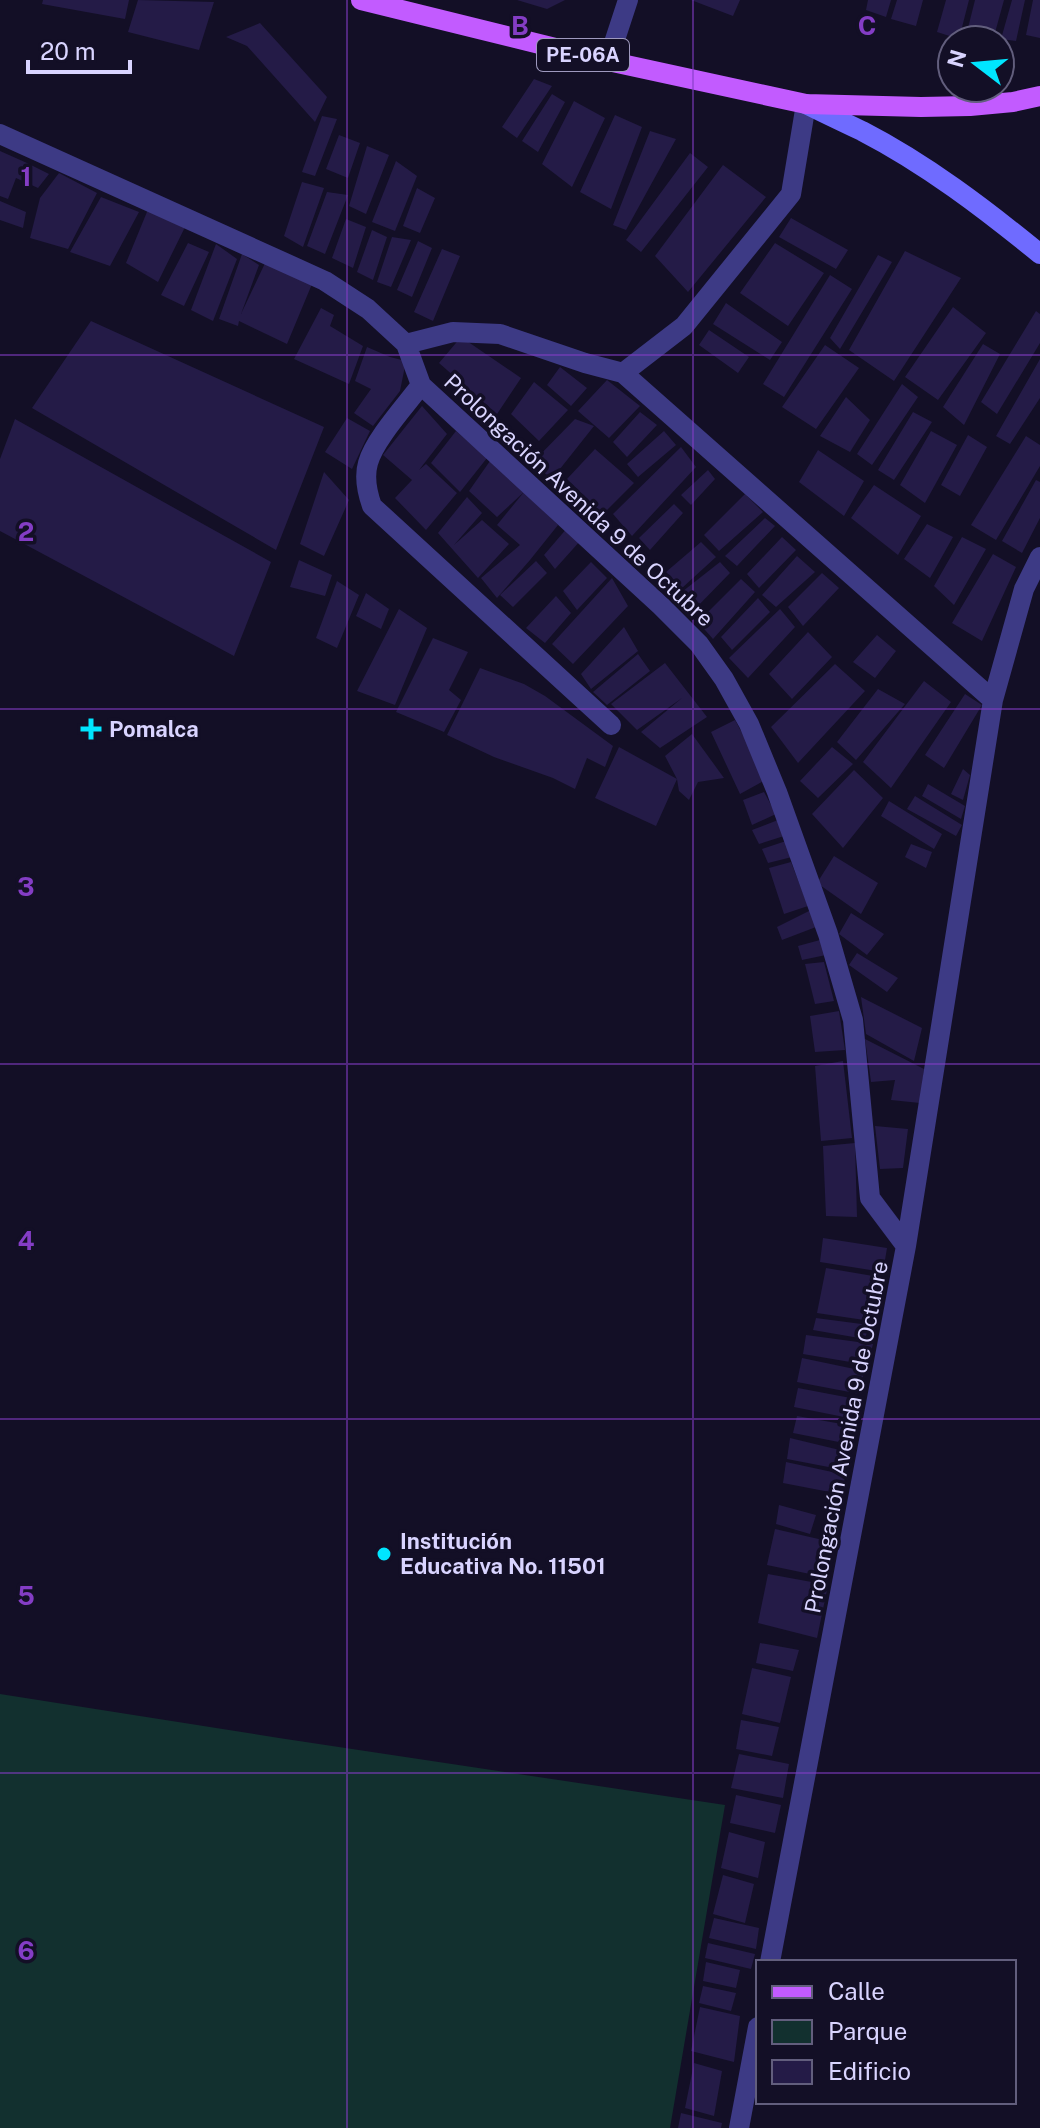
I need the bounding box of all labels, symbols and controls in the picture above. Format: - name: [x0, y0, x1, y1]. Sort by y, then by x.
- text: B: [511, 10, 529, 41]
- text: C: [858, 10, 876, 41]
- scale bar: [28, 24, 130, 74]
- north arrow: [936, 24, 1016, 104]
- text: 20 m: [40, 37, 96, 65]
- road number: PE-06A: [537, 39, 629, 71]
- text: N: [942, 47, 972, 70]
- text: 1: [20, 161, 32, 192]
- street label: Prolongación Avenida 9 de Octubre: [439, 368, 719, 632]
- text: 2: [18, 516, 34, 547]
- place label: Pomalca: [109, 716, 199, 742]
- marker: Pomalca: [80, 718, 102, 740]
- text: 3: [17, 871, 35, 902]
- text: 4: [17, 1225, 35, 1256]
- street label: Prolongación Avenida 9 de Octubre: [799, 1259, 893, 1615]
- place label: Institución Educativa No. 11501: [400, 1528, 606, 1579]
- marker: Institución Educativa No. 11501: [375, 1545, 393, 1563]
- text: 5: [17, 1580, 35, 1611]
- text: 6: [17, 1935, 35, 1966]
- legend: [756, 1960, 1016, 2104]
- text: Calle: [828, 1977, 885, 2005]
- text: Parque: [828, 2017, 907, 2045]
- text: Edificio: [828, 2057, 911, 2085]

